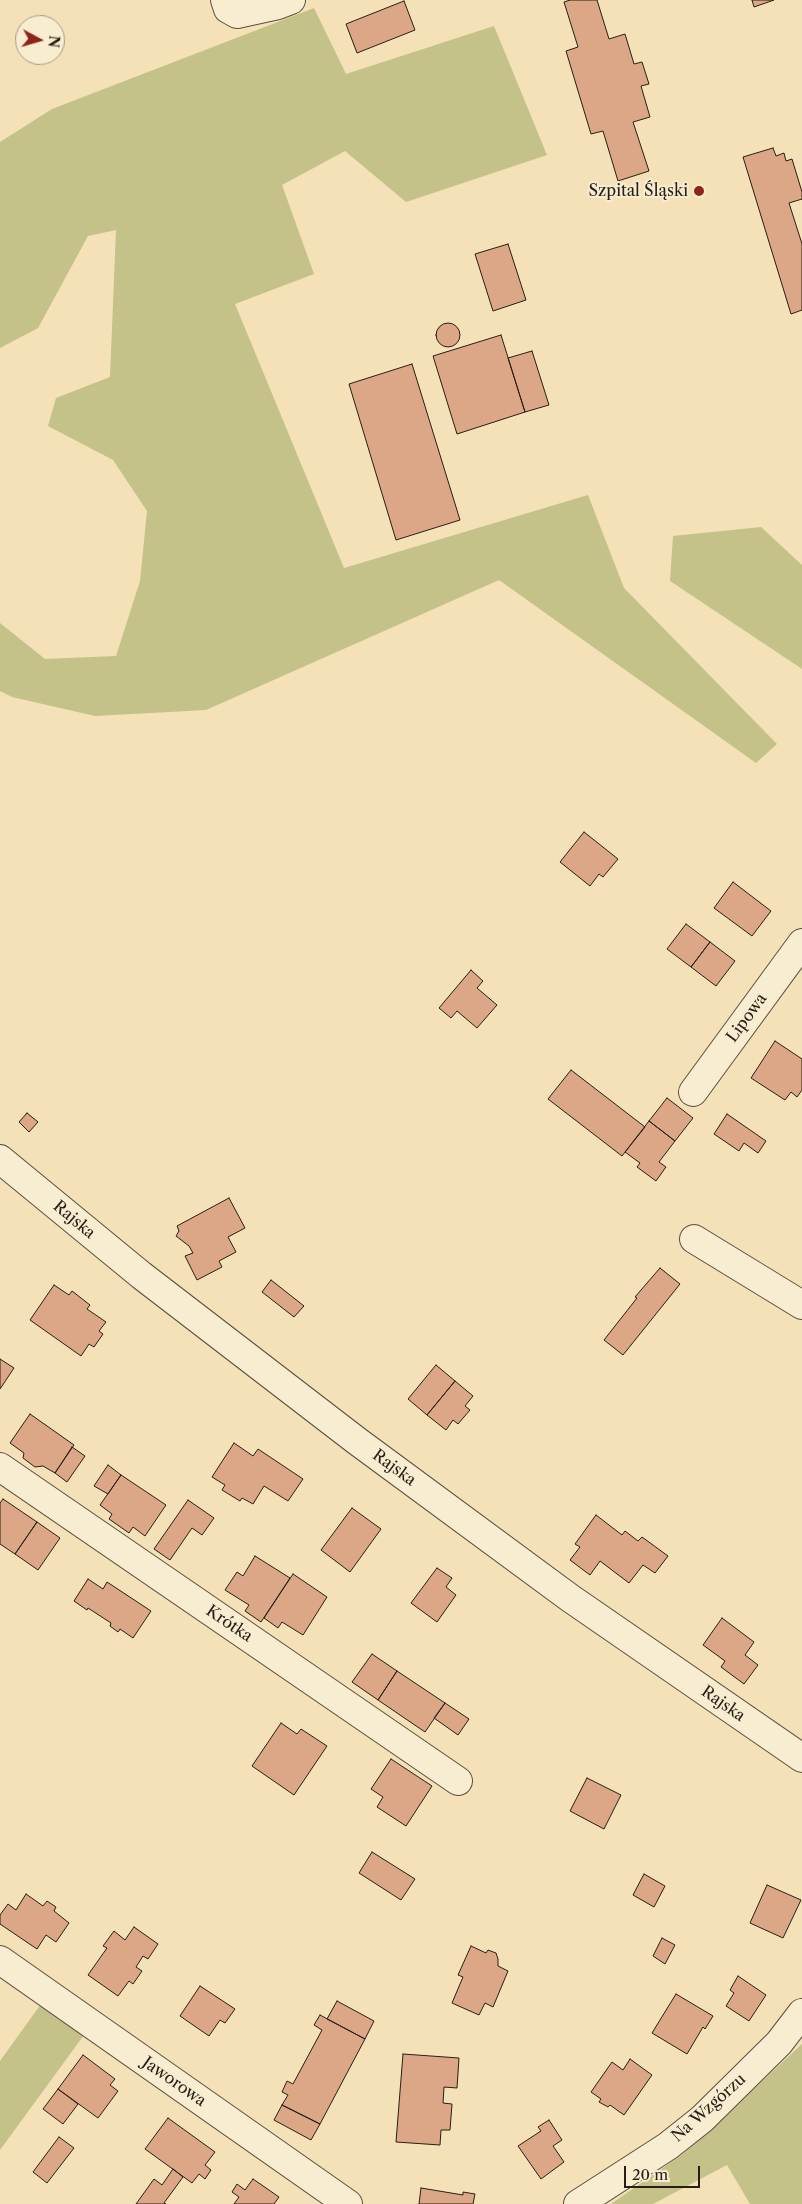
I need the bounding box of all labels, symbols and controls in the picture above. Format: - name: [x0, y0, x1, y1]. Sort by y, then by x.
- north arrow: [15, 15, 65, 65]
- text: N: [44, 34, 64, 48]
- place label: Szpital Śląski: [589, 181, 688, 201]
- marker: Szpital Śląski: [692, 184, 706, 198]
- street label: Lipowa: [723, 990, 771, 1046]
- street label: Rajska: [49, 1197, 99, 1243]
- street label: Rajska: [369, 1446, 419, 1490]
- street label: Krótka: [202, 1602, 256, 1646]
- street label: Rajska: [697, 1682, 749, 1726]
- street label: Jaworowa: [139, 2053, 209, 2111]
- street label: Na Wzgórzu: [668, 2070, 750, 2146]
- scale bar: [627, 2156, 703, 2188]
- text: 20 m: [632, 2165, 668, 2184]

